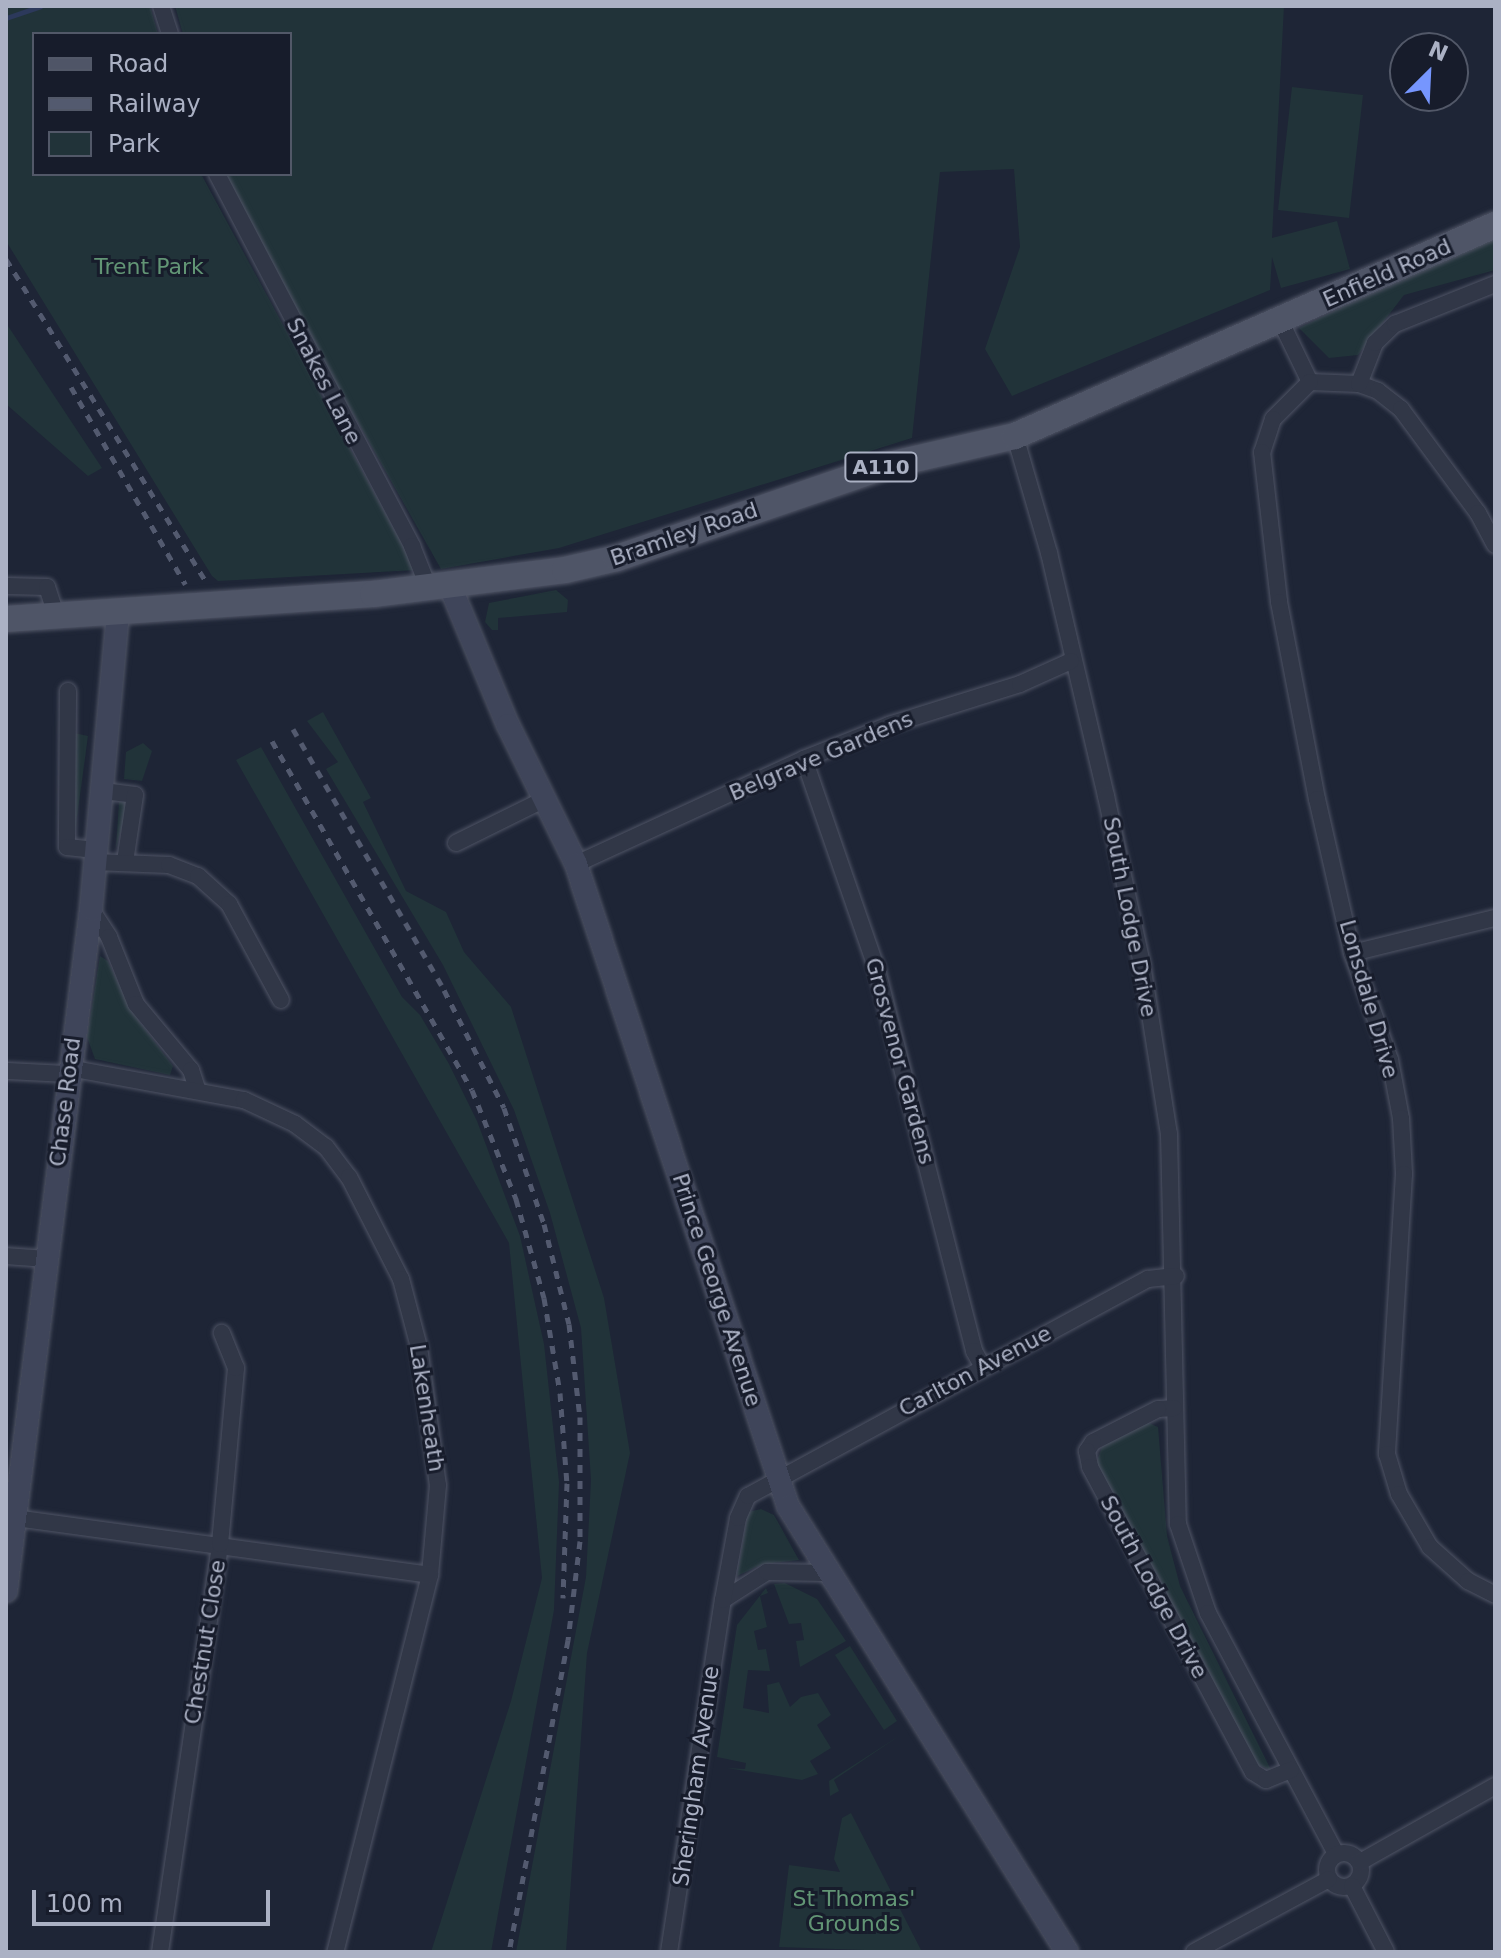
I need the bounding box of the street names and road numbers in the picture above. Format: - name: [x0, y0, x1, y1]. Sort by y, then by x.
- street label: Enfield Road: [1319, 233, 1455, 313]
- street label: Snakes Lane: [281, 313, 367, 449]
- road number: A110: [843, 451, 919, 483]
- street label: Bramley Road: [607, 496, 761, 572]
- street label: Belgrave Gardens: [725, 705, 917, 807]
- street label: South Lodge Drive: [1098, 815, 1162, 1019]
- street label: Lonsdale Drive: [1334, 917, 1404, 1081]
- street label: Grosvenor Gardens: [860, 955, 940, 1167]
- street label: Chase Road: [44, 1036, 86, 1168]
- street label: Prince George Avenue: [667, 1170, 767, 1410]
- street label: Carlton Avenue: [894, 1320, 1056, 1422]
- street label: Lakenheath: [404, 1342, 450, 1474]
- street label: South Lodge Drive: [1095, 1491, 1213, 1683]
- street label: Chestnut Close: [179, 1558, 231, 1726]
- street label: Sheringham Avenue: [667, 1664, 725, 1888]

